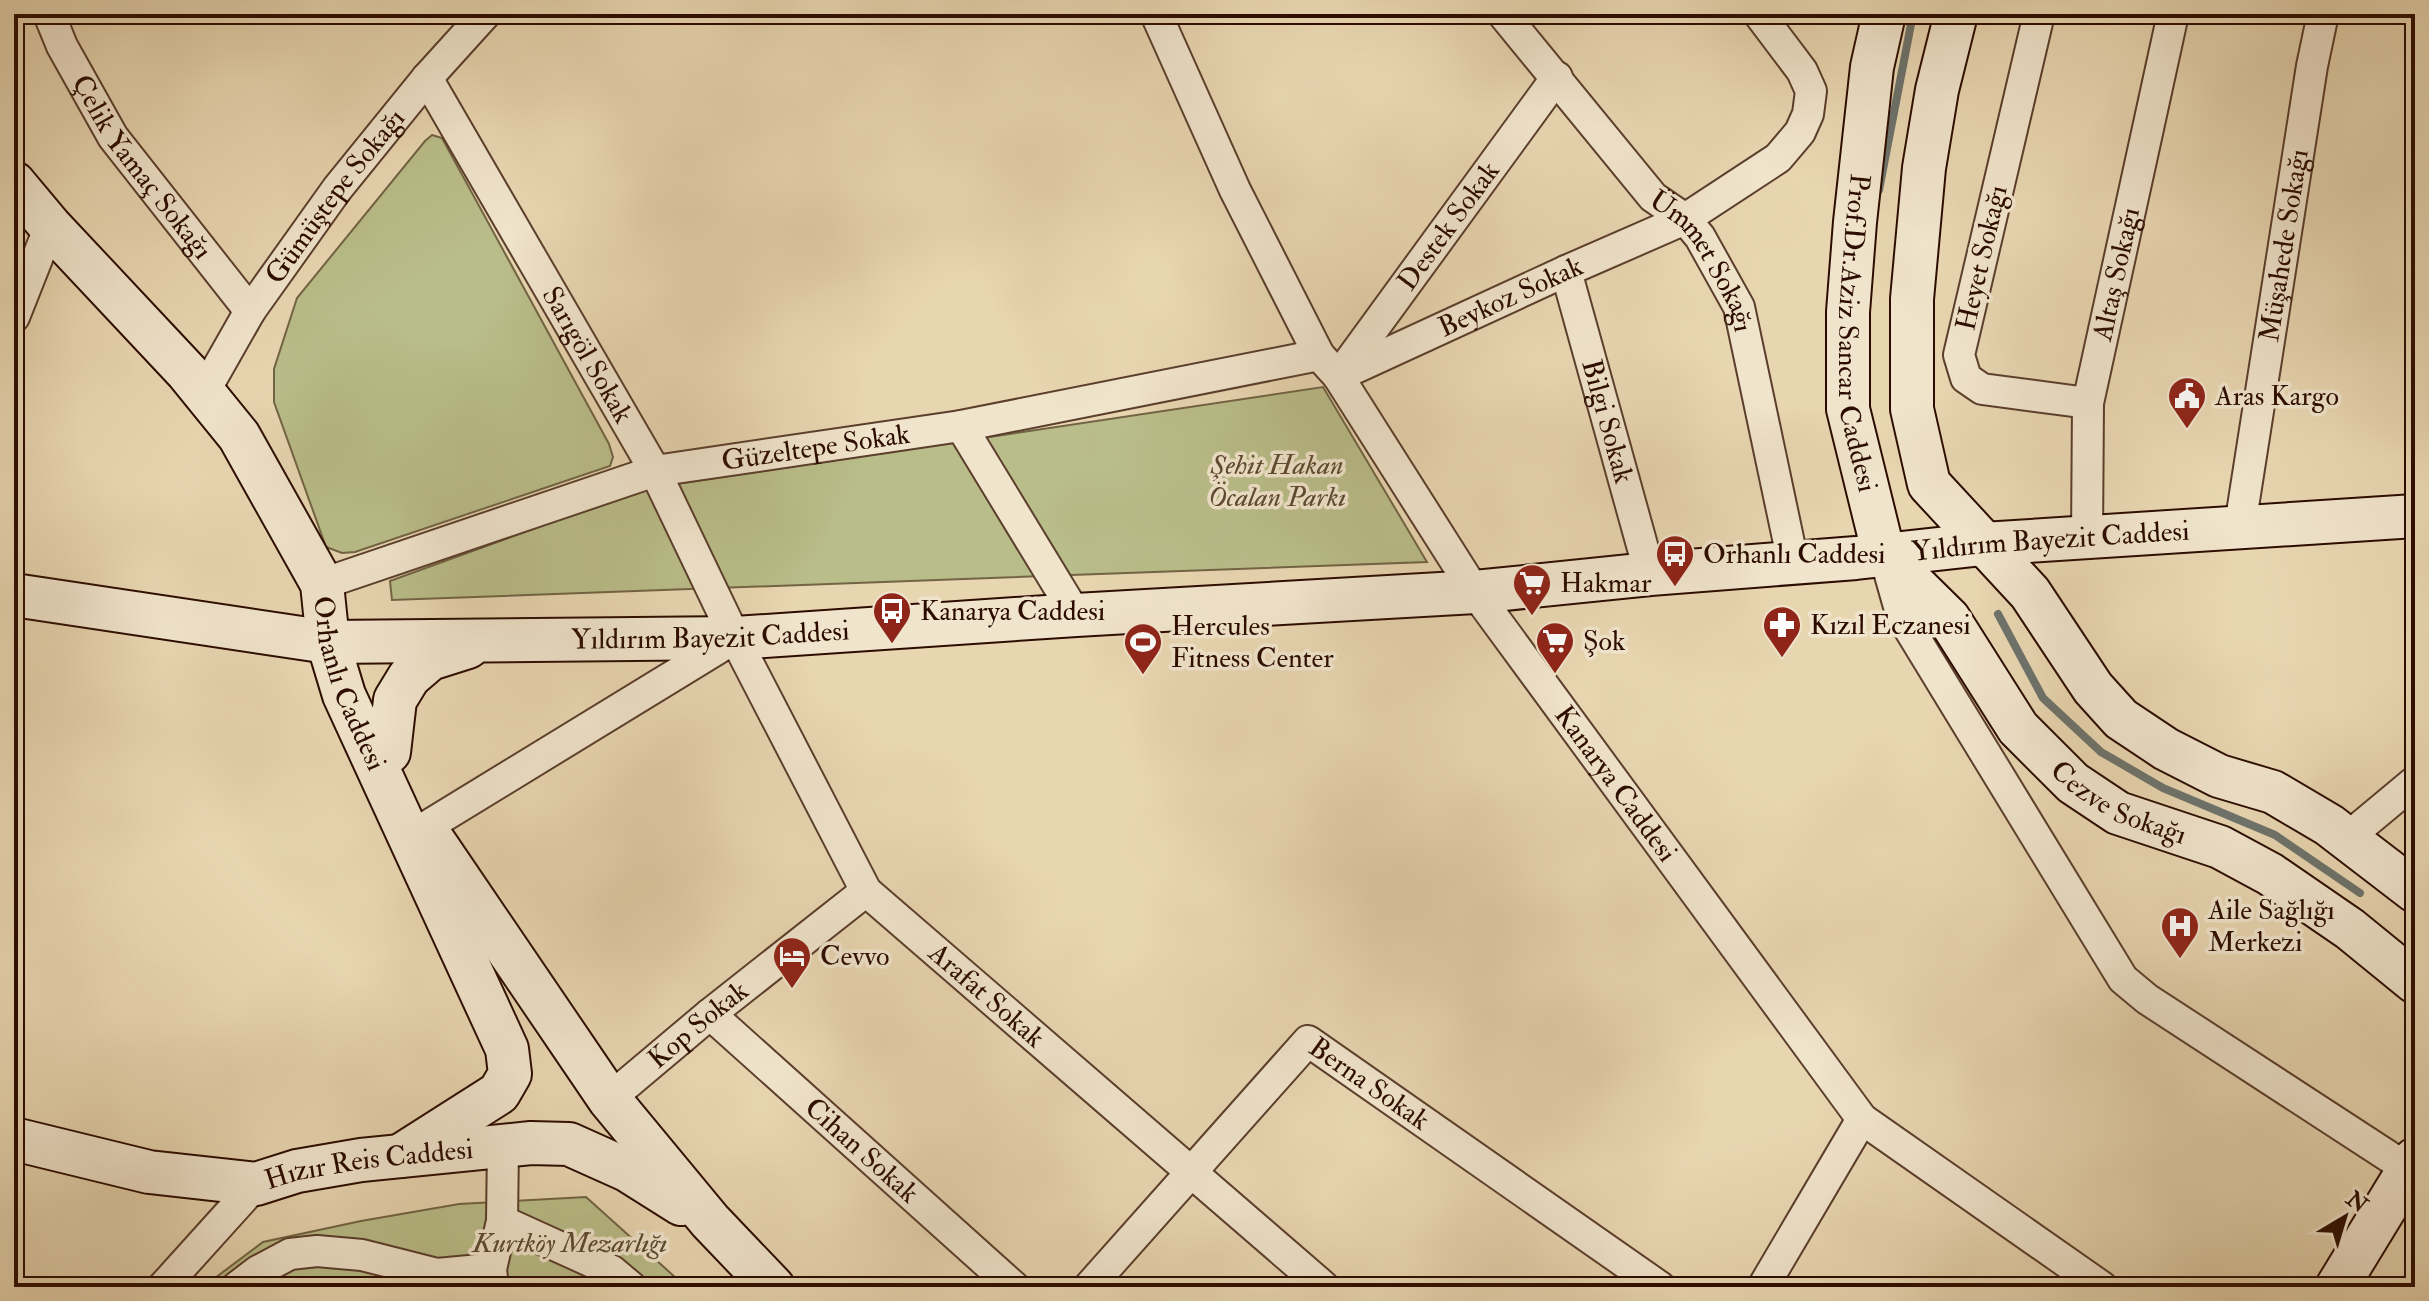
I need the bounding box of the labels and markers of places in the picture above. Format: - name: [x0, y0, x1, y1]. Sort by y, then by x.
- public building icon: Aras Kargo: [2166, 375, 2208, 430]
- place label: Aras Kargo: [2214, 379, 2339, 414]
- bus stop icon: Orhanlı Caddesi: [1654, 533, 1696, 588]
- place label: Orhanlı Caddesi: [1703, 537, 1885, 572]
- supermarket icon: Hakmar: [1511, 562, 1553, 617]
- place label: Hakmar: [1560, 566, 1652, 601]
- bus stop icon: Kanarya Caddesi: [871, 590, 913, 645]
- place label: Kanarya Caddesi: [920, 594, 1105, 629]
- pharmacy icon: Kızıl Eczanesi: [1761, 604, 1803, 659]
- place label: Kızıl Eczanesi: [1810, 608, 1971, 643]
- place label: Hercules Fitness Center: [1171, 609, 1334, 676]
- supermarket icon: Şok: [1534, 620, 1576, 675]
- sports icon: Hercules Fitness Center: [1122, 621, 1164, 676]
- place label: Şok: [1583, 624, 1626, 659]
- place label: Aile Sağlığı Merkezi: [2207, 893, 2335, 960]
- hospital icon: Aile Sağlığı Merkezi: [2159, 905, 2201, 960]
- hotel icon: Cevvo: [771, 935, 813, 990]
- place label: Cevvo: [820, 939, 890, 974]

